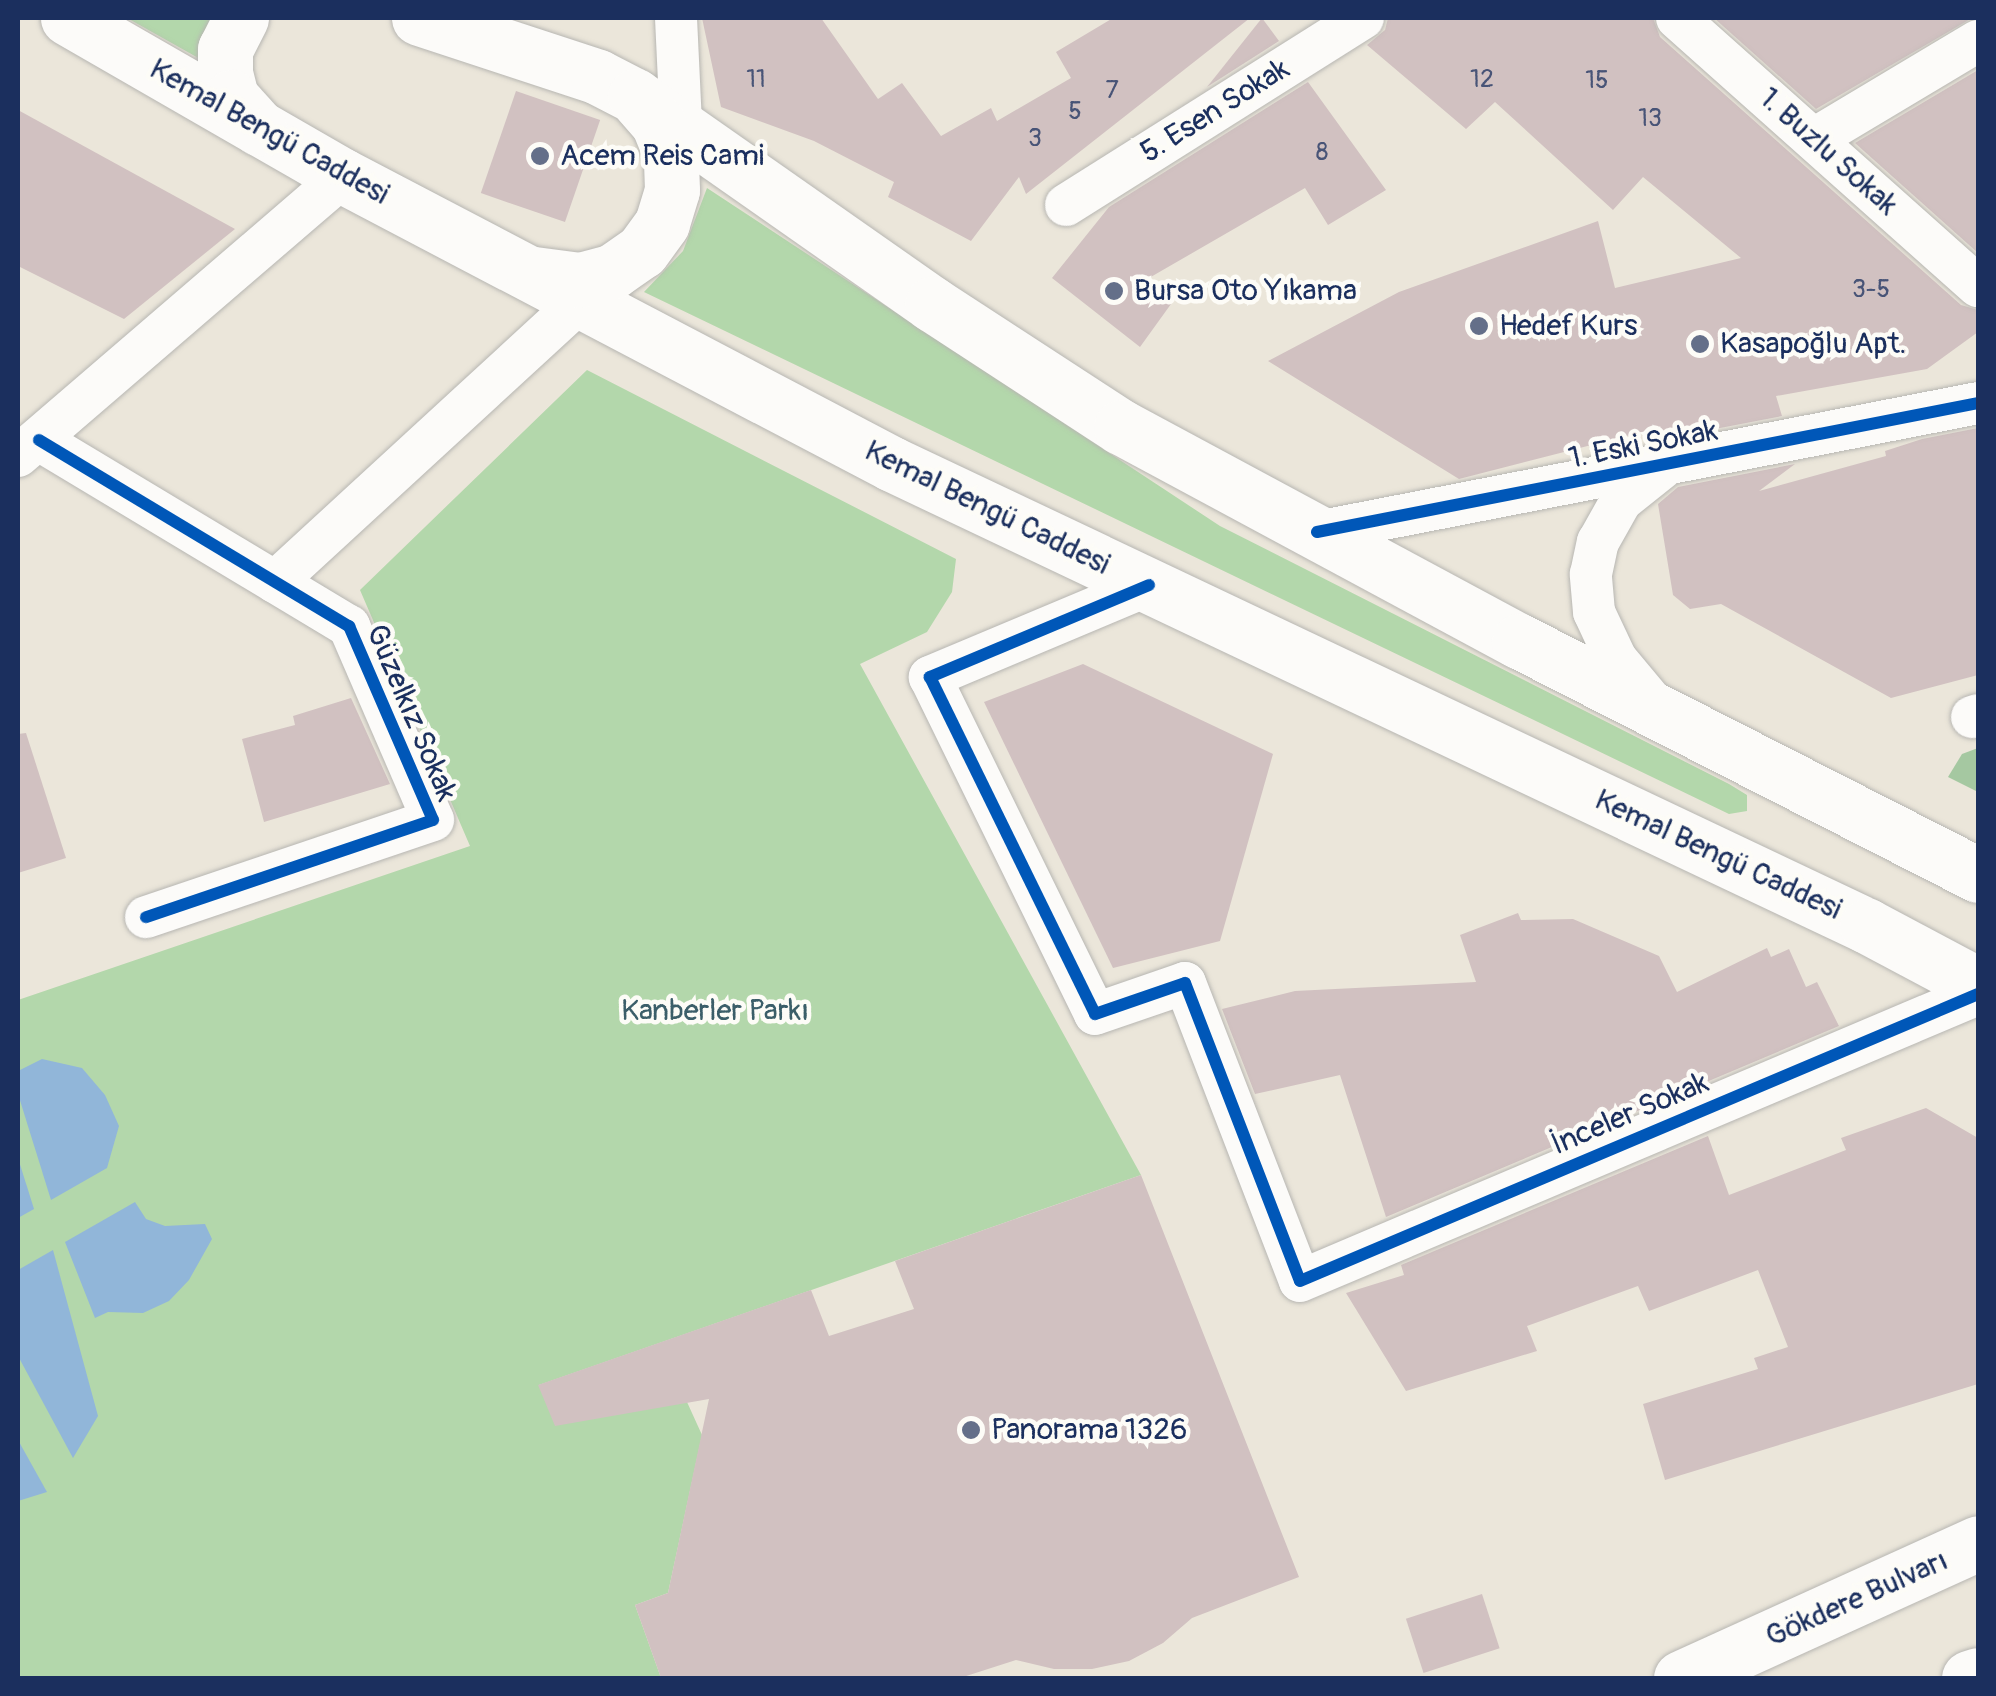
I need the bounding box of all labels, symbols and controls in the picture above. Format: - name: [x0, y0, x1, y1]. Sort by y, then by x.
- street label: Kemal Bengü Caddesi: [143, 51, 395, 213]
- street label: 5. Esen Sokak: [1134, 51, 1296, 171]
- house number: 11: [746, 65, 766, 95]
- house number: 12: [1470, 65, 1494, 95]
- house number: 15: [1585, 66, 1609, 96]
- house number: 7: [1105, 76, 1119, 106]
- street label: 1. Buzlu Sokak: [1751, 80, 1905, 224]
- house number: 5: [1068, 97, 1082, 127]
- house number: 13: [1638, 104, 1662, 134]
- house number: 3: [1028, 124, 1042, 154]
- place label: Acem Reis Cami: [560, 138, 764, 174]
- house number: 8: [1316, 138, 1328, 168]
- marker: Acem Reis Cami: [529, 145, 551, 167]
- place label: Bursa Oto Yıkama: [1134, 273, 1357, 309]
- house number: 3-5: [1852, 275, 1890, 305]
- marker: Bursa Oto Yıkama: [1103, 280, 1125, 302]
- place label: Hedef Kurs: [1499, 308, 1637, 344]
- marker: Hedef Kurs: [1468, 315, 1490, 337]
- place label: Kasapoğlu Apt.: [1720, 326, 1906, 362]
- marker: Kasapoğlu Apt.: [1689, 333, 1711, 355]
- street label: 1. Eski Sokak: [1566, 413, 1720, 477]
- street label: Kemal Bengü Caddesi: [859, 433, 1115, 583]
- street label: Güzelkız Sokak: [358, 619, 464, 807]
- street label: Kemal Bengü Caddesi: [1589, 782, 1847, 928]
- park label: Kanberler Parkı: [621, 993, 809, 1029]
- street label: İnceler Sokak: [1546, 1065, 1714, 1163]
- place label: Panorama 1326: [991, 1412, 1188, 1448]
- marker: Panorama 1326: [960, 1419, 982, 1441]
- street label: Gökdere Bulvarı: [1760, 1543, 1954, 1655]

